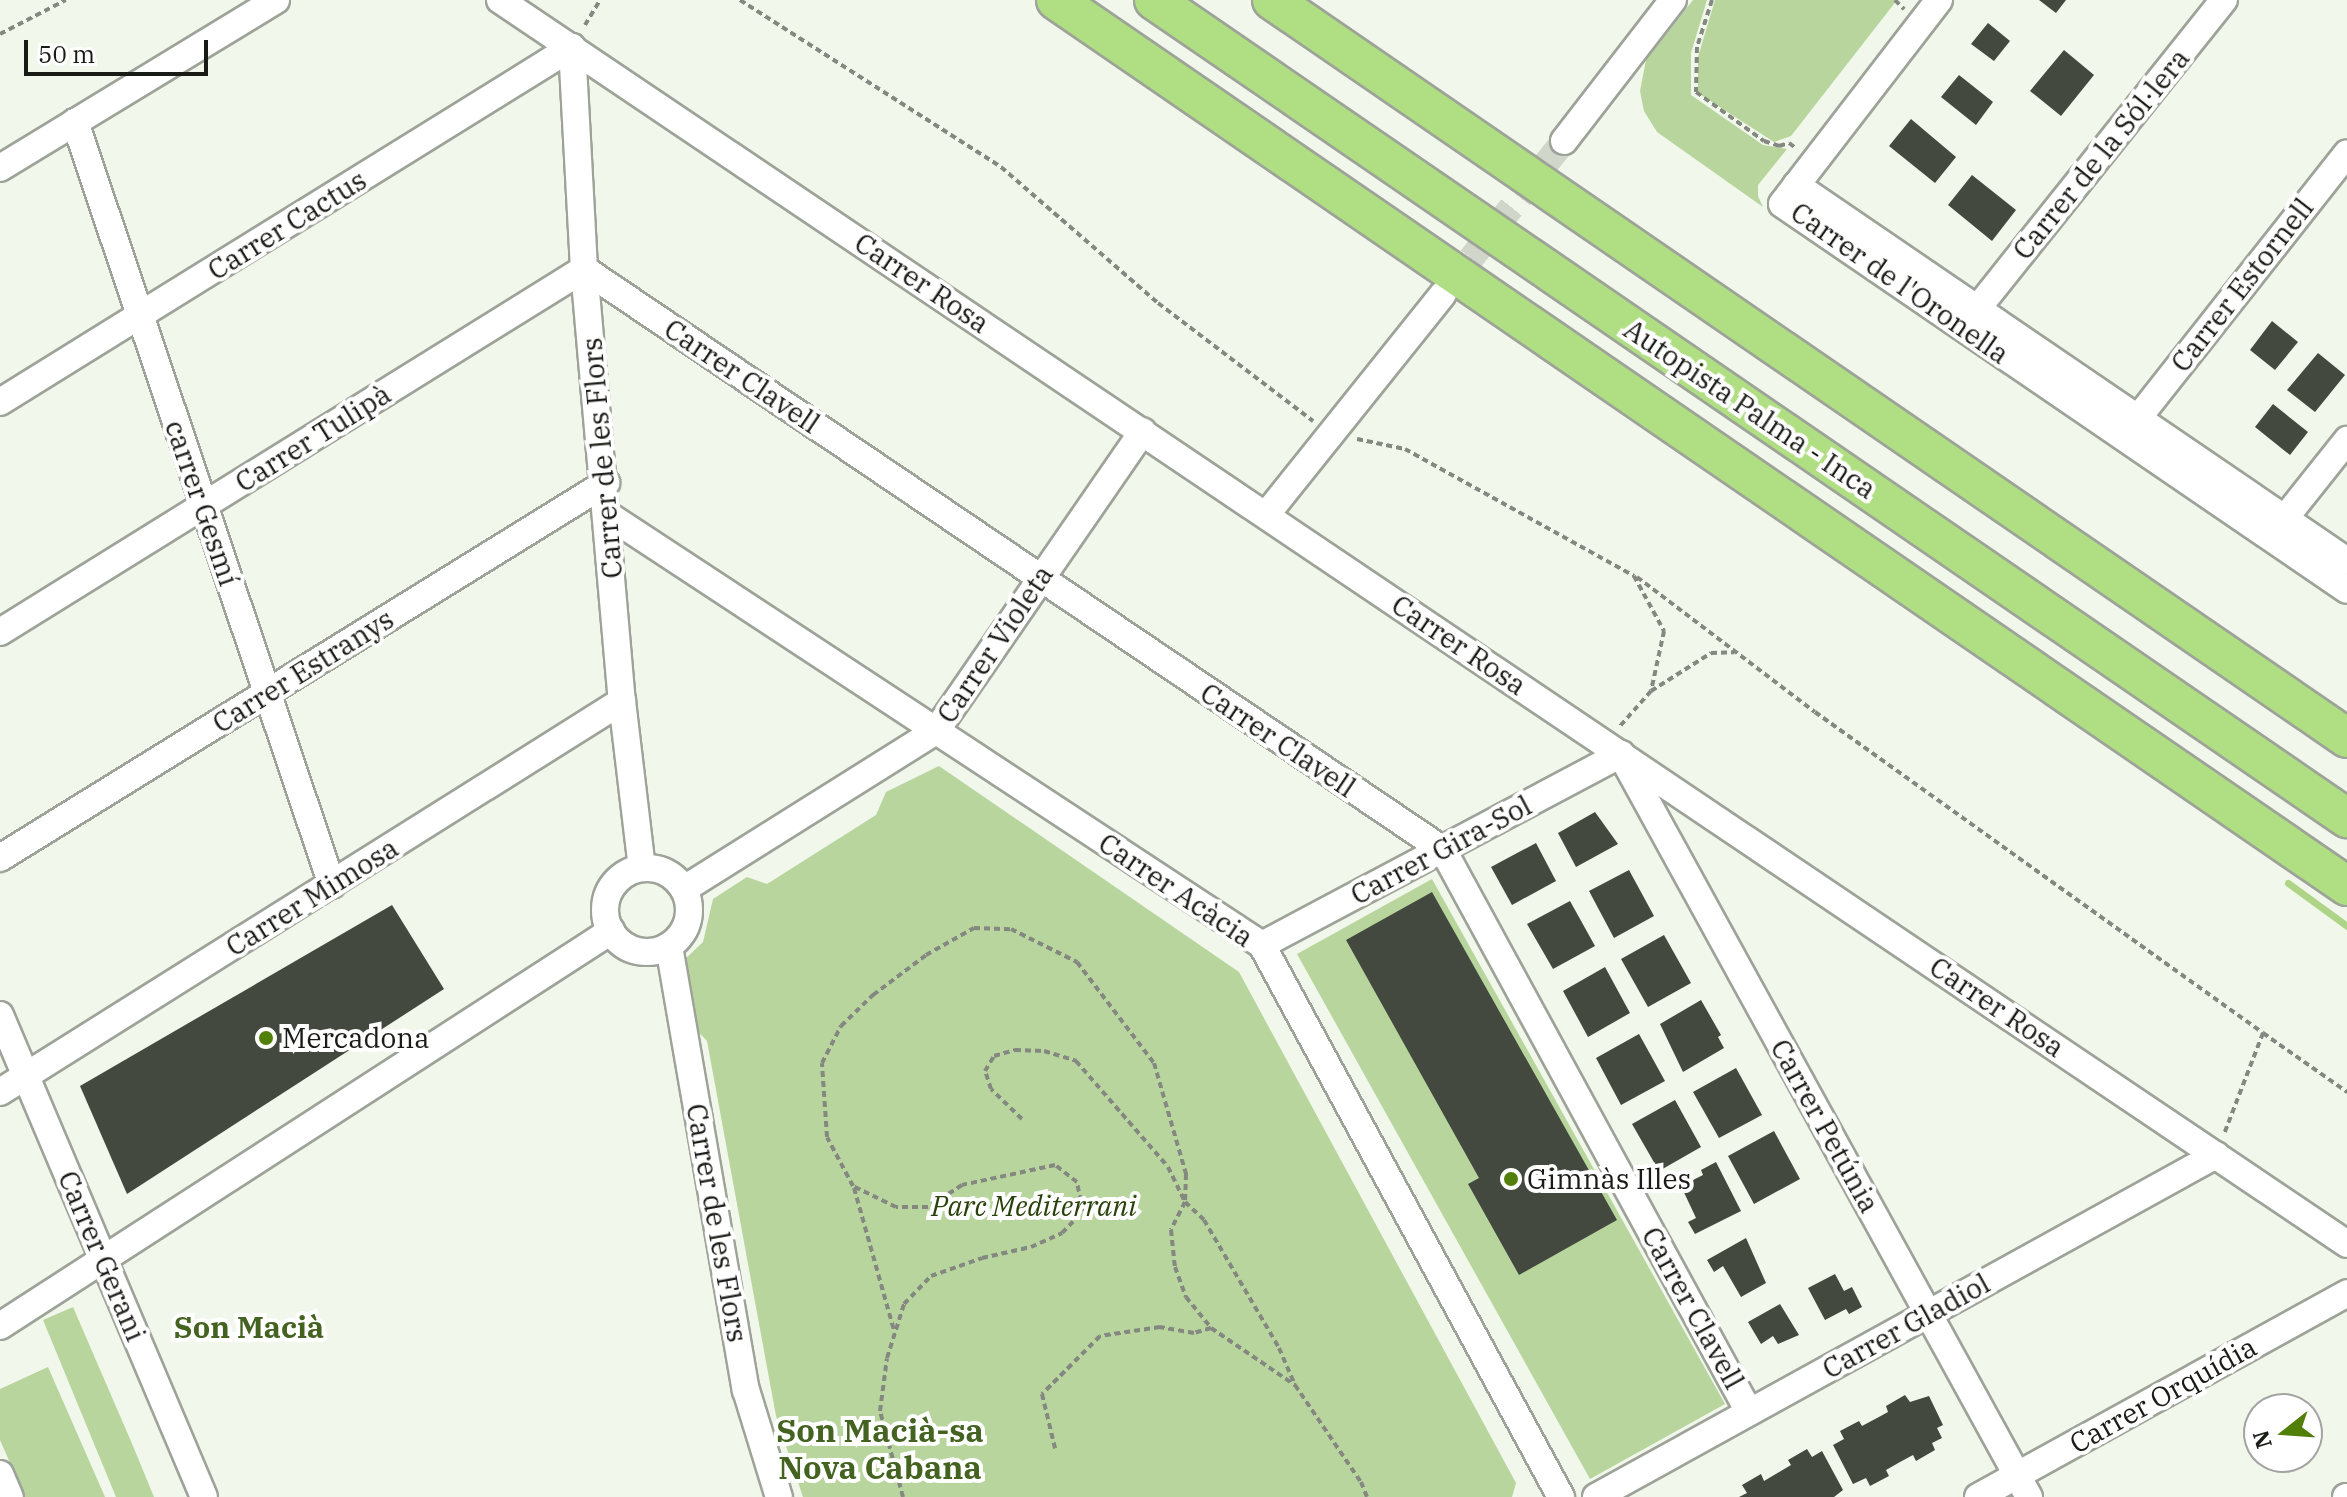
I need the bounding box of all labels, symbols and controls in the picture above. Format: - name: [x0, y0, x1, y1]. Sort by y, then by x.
- scale bar: [28, 24, 212, 74]
- text: 50 m: [38, 38, 95, 70]
- street label: Carrer de la Sól·lera: [2006, 42, 2196, 266]
- street label: Carrer Cactus: [202, 163, 372, 287]
- street label: Carrer Estornell: [2164, 191, 2320, 379]
- street label: Carrer de l'Oronella: [1784, 195, 2016, 371]
- street label: Carrer Rosa: [848, 226, 996, 340]
- street label: Carrer Clavell: [658, 312, 826, 440]
- street label: Autopista Palma - Inca: [1618, 312, 1882, 506]
- street label: Carrer de les Flors: [575, 336, 629, 580]
- street label: Carrer Tulipà: [229, 377, 397, 499]
- street label: carrer Gesmí: [158, 416, 246, 590]
- street label: Carrer Violeta: [930, 559, 1060, 729]
- street label: Carrer Rosa: [1385, 588, 1533, 702]
- street label: Carrer Estranys: [206, 602, 400, 740]
- street label: Carrer Clavell: [1194, 676, 1362, 804]
- street label: Carrer Gira-Sol: [1345, 788, 1537, 912]
- street label: Carrer Acàcia: [1092, 826, 1260, 954]
- street label: Carrer Mimosa: [220, 831, 404, 963]
- street label: Carrer Rosa: [1923, 950, 2071, 1064]
- place label: Mercadona: [282, 1021, 429, 1055]
- marker: Mercadona: [257, 1029, 275, 1047]
- street label: Carrer Petúnia: [1764, 1033, 1886, 1219]
- street label: Carrer de les Flors: [679, 1101, 755, 1345]
- place label: Gimnàs Illes: [1527, 1162, 1691, 1196]
- street label: Carrer Gerani: [51, 1166, 153, 1346]
- marker: Gimnàs Illes: [1502, 1170, 1520, 1188]
- park label: Parc Mediterrani: [931, 1189, 1137, 1223]
- street label: Carrer Clavell: [1635, 1221, 1751, 1395]
- street label: Carrer Gladiol: [1817, 1266, 1995, 1386]
- district label: Son Macià: [174, 1309, 324, 1345]
- street label: Carrer Orquídia: [2064, 1330, 2262, 1460]
- north arrow: [2243, 1393, 2323, 1473]
- district label: Son Macià-sa Nova Cabana: [776, 1412, 984, 1487]
- text: N: [2245, 1427, 2278, 1452]

